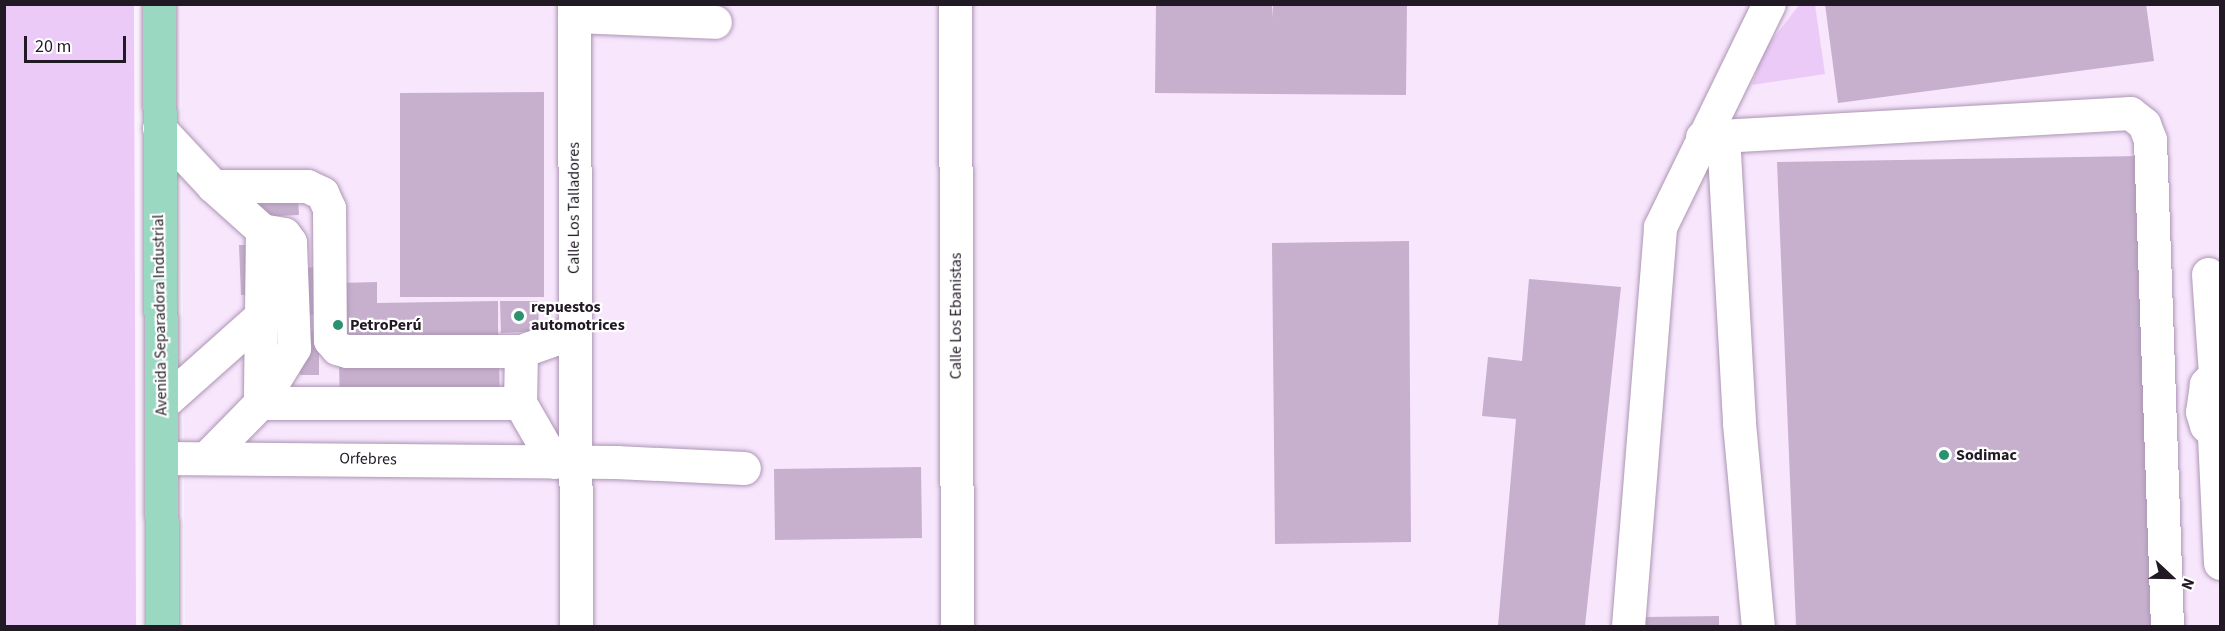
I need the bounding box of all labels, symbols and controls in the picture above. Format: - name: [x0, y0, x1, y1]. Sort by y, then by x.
- scale bar: [27, 24, 129, 62]
- text: 20 m: [35, 34, 71, 59]
- street label: Calle Los Talladores: [564, 142, 584, 274]
- street label: Avenida Separadora Industrial: [149, 214, 171, 416]
- street label: Calle Los Ebanistas: [946, 253, 966, 379]
- place label: repuestos automotrices: [531, 297, 625, 335]
- marker: repuestos automotrices: [512, 309, 526, 323]
- place label: PetroPerú: [350, 315, 421, 335]
- marker: PetroPerú: [331, 318, 345, 332]
- place label: Sodimac: [1956, 445, 2017, 465]
- marker: Sodimac: [1937, 448, 1951, 462]
- street label: Orfebres: [339, 449, 397, 469]
- north arrow: [2141, 547, 2201, 607]
- text: N: [2176, 575, 2200, 593]

